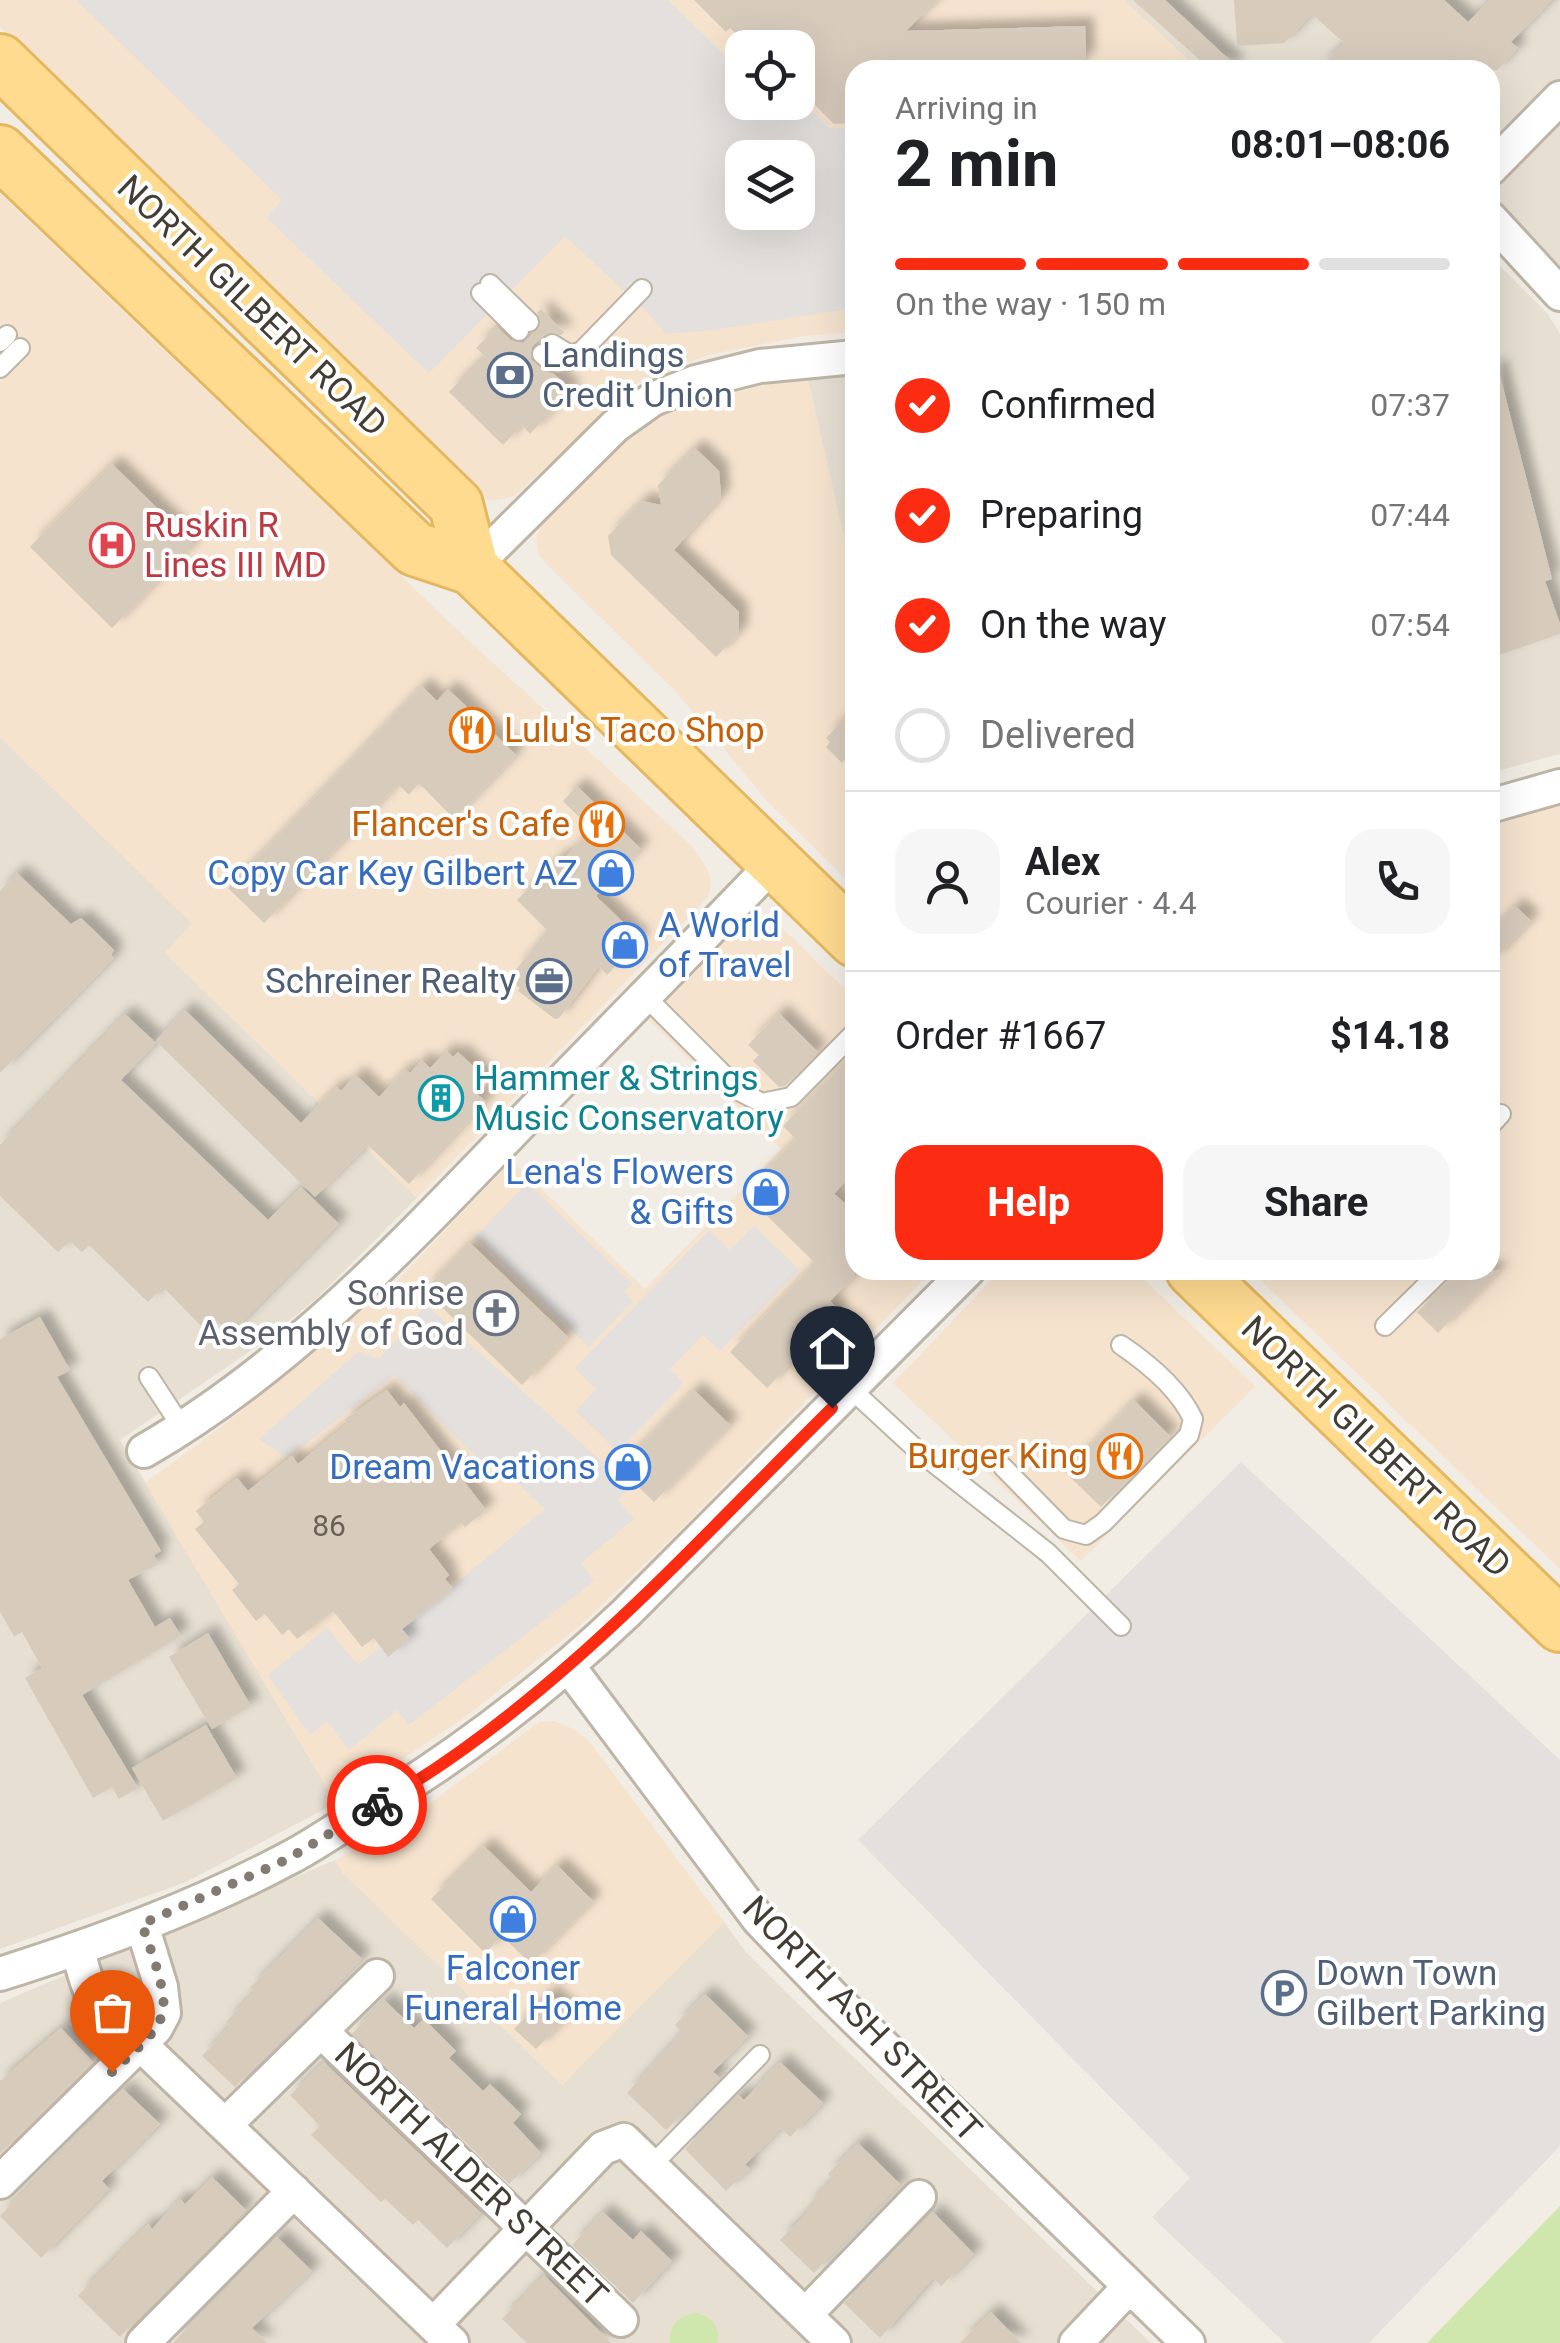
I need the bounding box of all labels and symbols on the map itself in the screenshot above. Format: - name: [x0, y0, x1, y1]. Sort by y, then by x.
- street label: NORTH GILBERT ROAD: [109, 167, 395, 445]
- place label: Landings Credit Union: [542, 335, 733, 416]
- bank icon: Landings Credit Union: [487, 352, 533, 398]
- place label: Ruskin R Lines III MD: [144, 505, 327, 586]
- hospital icon: Ruskin R Lines III MD: [89, 522, 135, 568]
- restaurant icon: Lulu's Taco Shop: [449, 707, 495, 753]
- place label: Lulu's Taco Shop: [504, 710, 765, 751]
- restaurant icon: Flancer's Cafe: [579, 801, 625, 847]
- place label: Flancer's Cafe: [351, 804, 570, 845]
- shop icon: Copy Car Key Gilbert AZ: [588, 850, 634, 896]
- place label: Copy Car Key Gilbert AZ: [207, 853, 578, 894]
- place label: A World of Travel: [658, 905, 792, 986]
- shop icon: A World of Travel: [602, 922, 648, 968]
- office icon: Schreiner Realty: [526, 958, 572, 1004]
- place label: Schreiner Realty: [265, 961, 516, 1002]
- place label: Hammer & Strings Music Conservatory: [474, 1058, 784, 1139]
- building icon: Hammer & Strings Music Conservatory: [418, 1075, 464, 1121]
- place label: Lena's Flowers & Gifts: [505, 1152, 734, 1233]
- shop icon: Lena's Flowers & Gifts: [743, 1169, 789, 1215]
- place label: Sonrise Assembly of God: [198, 1273, 464, 1354]
- church icon: Sonrise Assembly of God: [473, 1290, 519, 1336]
- pin: [790, 1306, 875, 1409]
- street label: NORTH GILBERT ROAD: [1233, 1308, 1519, 1586]
- restaurant icon: Burger King: [1097, 1433, 1143, 1479]
- place label: Burger King: [907, 1436, 1088, 1477]
- shop icon: Dream Vacations: [605, 1444, 651, 1490]
- place label: Dream Vacations: [329, 1447, 596, 1488]
- house number: 86: [312, 1508, 346, 1543]
- courier: [327, 1755, 427, 1855]
- street label: NORTH ASH STREET: [734, 1888, 990, 2150]
- shop icon: Falconer Funeral Home: [490, 1896, 536, 1942]
- place label: Falconer Funeral Home: [404, 1948, 622, 2029]
- place label: Down Town Gilbert Parking: [1316, 1953, 1546, 2034]
- pin: [70, 1970, 155, 2073]
- parking icon: Down Town Gilbert Parking: [1261, 1970, 1307, 2016]
- street label: NORTH ALDER STREET: [326, 2034, 616, 2316]

